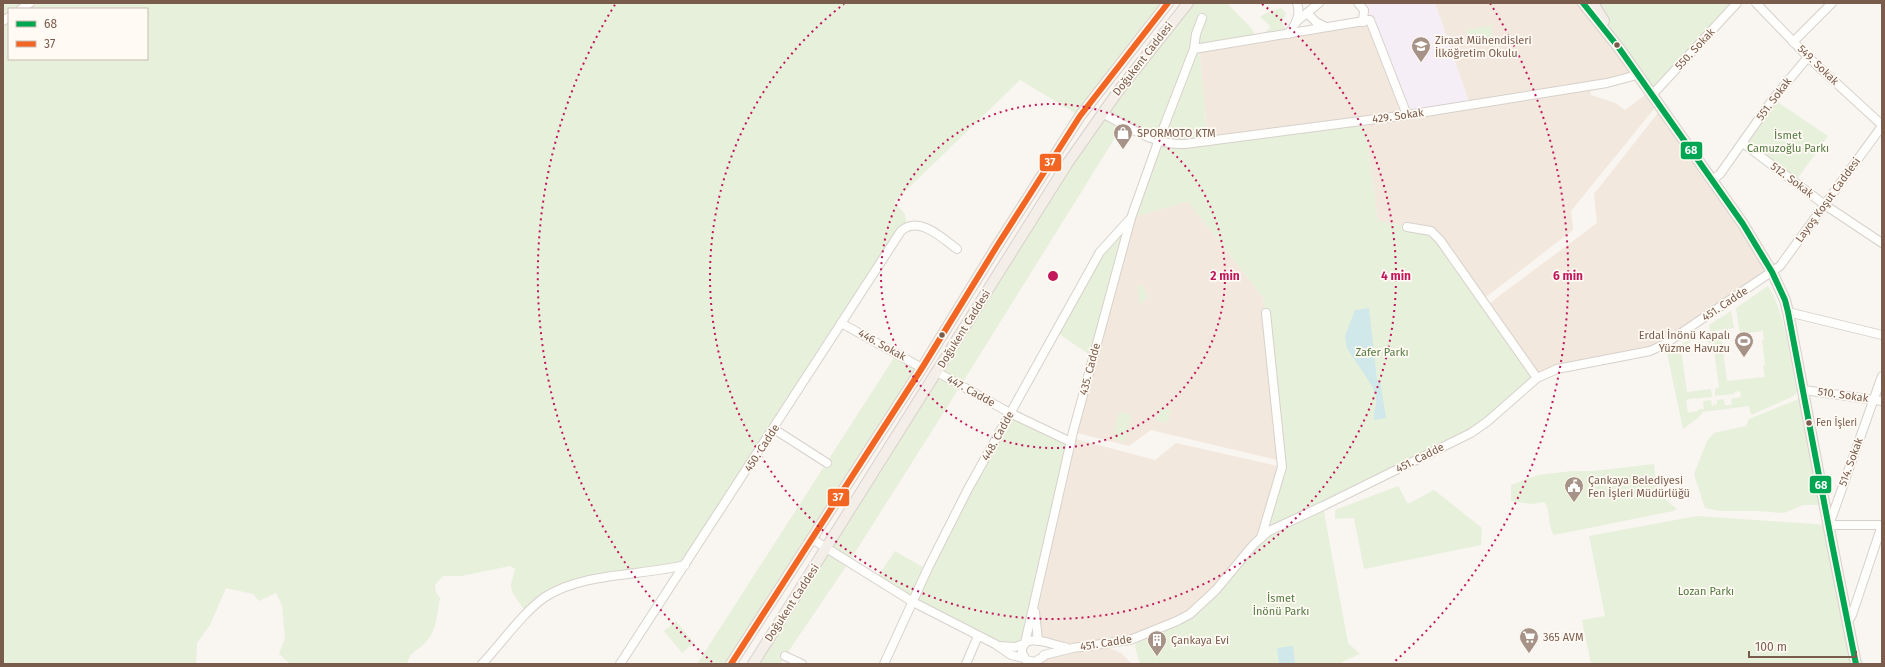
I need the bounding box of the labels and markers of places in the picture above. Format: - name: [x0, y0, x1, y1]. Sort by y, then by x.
- place label: Ziraat Mühendisleri İlköğretim Okulu: [1435, 34, 1532, 60]
- school or university icon: Ziraat Mühendisleri İlköğretim Okulu: [1410, 35, 1432, 63]
- unlabelled marker: [1612, 40, 1622, 50]
- shop icon: SPORMOTO KTM: [1112, 122, 1134, 150]
- place label: SPORMOTO KTM: [1137, 127, 1216, 140]
- centre of rings: [1046, 269, 1060, 283]
- place label: Erdal İnönü Kapalı Yüzme Havuzu: [1639, 328, 1730, 355]
- unlabelled marker: [937, 330, 947, 340]
- sports icon: Erdal İnönü Kapalı Yüzme Havuzu: [1733, 330, 1755, 358]
- place label: Fen İşleri: [1816, 415, 1857, 429]
- marker: Fen İşleri: [1804, 418, 1814, 428]
- place label: Çankaya Belediyesi Fen İşleri Müdürlüğü: [1588, 474, 1690, 500]
- public building icon: Çankaya Belediyesi Fen İşleri Müdürlüğü: [1563, 475, 1585, 503]
- supermarket icon: 365 AVM: [1518, 626, 1540, 654]
- building icon: Çankaya Evi: [1146, 629, 1168, 657]
- place label: 365 AVM: [1543, 631, 1583, 644]
- place label: Çankaya Evi: [1171, 634, 1229, 647]

